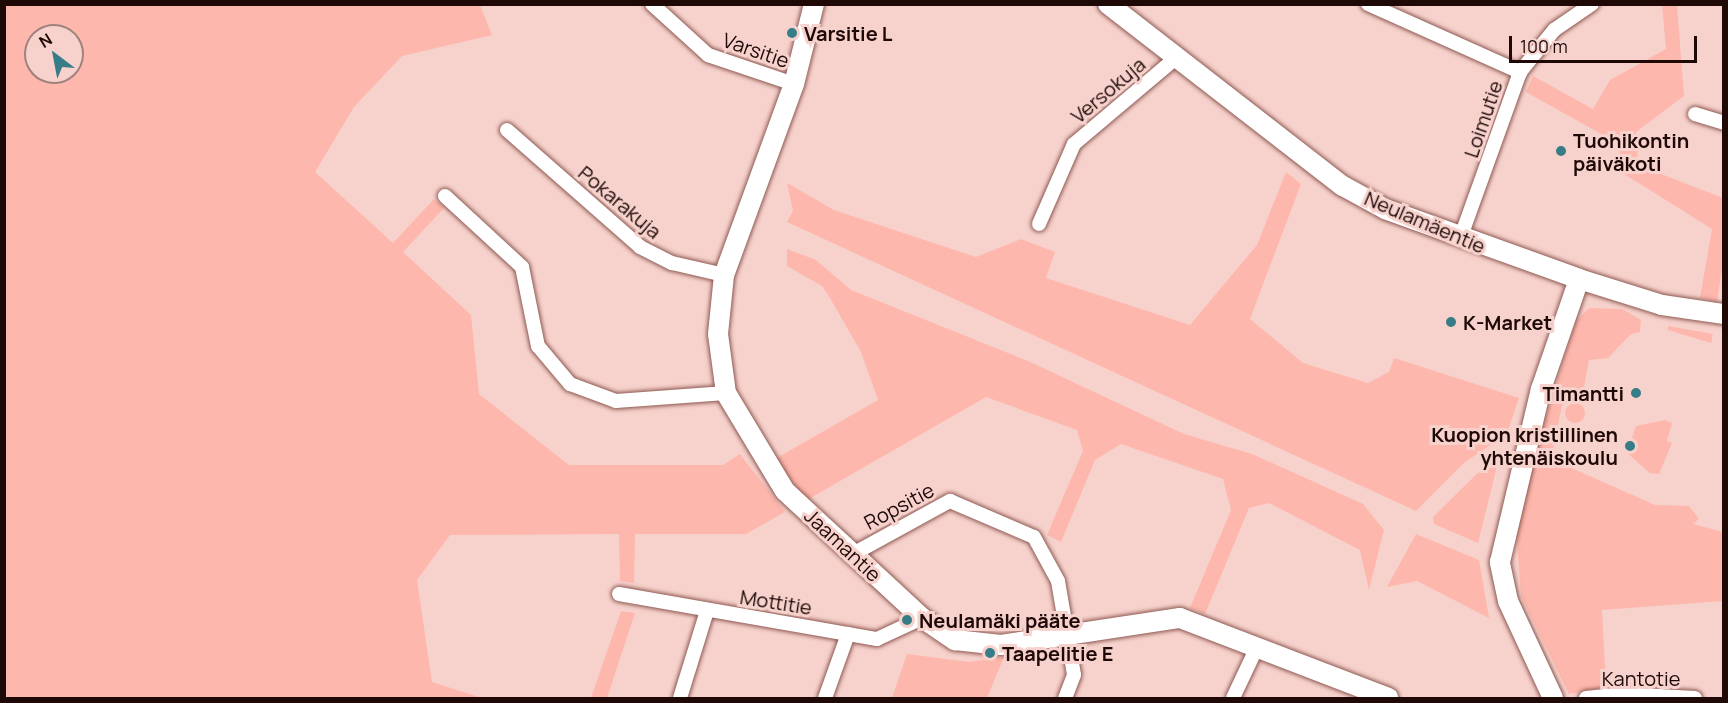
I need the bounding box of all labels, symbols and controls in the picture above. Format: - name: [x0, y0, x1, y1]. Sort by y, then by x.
- place label: Varsitie L: [804, 21, 892, 45]
- north arrow: [24, 24, 84, 84]
- scale bar: [1512, 24, 1700, 62]
- marker: Varsitie L: [785, 26, 799, 40]
- street label: Varsitie: [720, 27, 792, 73]
- text: N: [35, 28, 56, 53]
- text: 100 m: [1520, 34, 1568, 58]
- street label: Versokuja: [1066, 52, 1150, 128]
- street label: Loimutie: [1459, 77, 1507, 161]
- place label: Tuohikontin päiväkoti: [1573, 128, 1689, 175]
- marker: Tuohikontin päiväkoti: [1554, 144, 1568, 158]
- street label: Pokarakuja: [574, 160, 666, 244]
- street label: Neulamäentie: [1361, 186, 1489, 258]
- place label: K-Market: [1463, 310, 1552, 334]
- marker: K-Market: [1444, 315, 1458, 329]
- place label: Timantti: [1543, 381, 1624, 405]
- marker: Timantti: [1629, 386, 1643, 400]
- place label: Kuopion kristillinen yhtenäiskoulu: [1431, 422, 1618, 469]
- marker: Kuopion kristillinen yhtenäiskoulu: [1623, 439, 1637, 453]
- street label: Ropsitie: [860, 478, 938, 534]
- street label: Jaamantie: [800, 504, 886, 586]
- street label: Mottitie: [738, 584, 814, 620]
- place label: Neulamäki pääte: [919, 608, 1080, 632]
- marker: Neulamäki pääte: [900, 613, 914, 627]
- place label: Taapelitie E: [1002, 641, 1113, 665]
- marker: Taapelitie E: [983, 646, 997, 660]
- street label: Kantotie: [1602, 666, 1680, 690]

